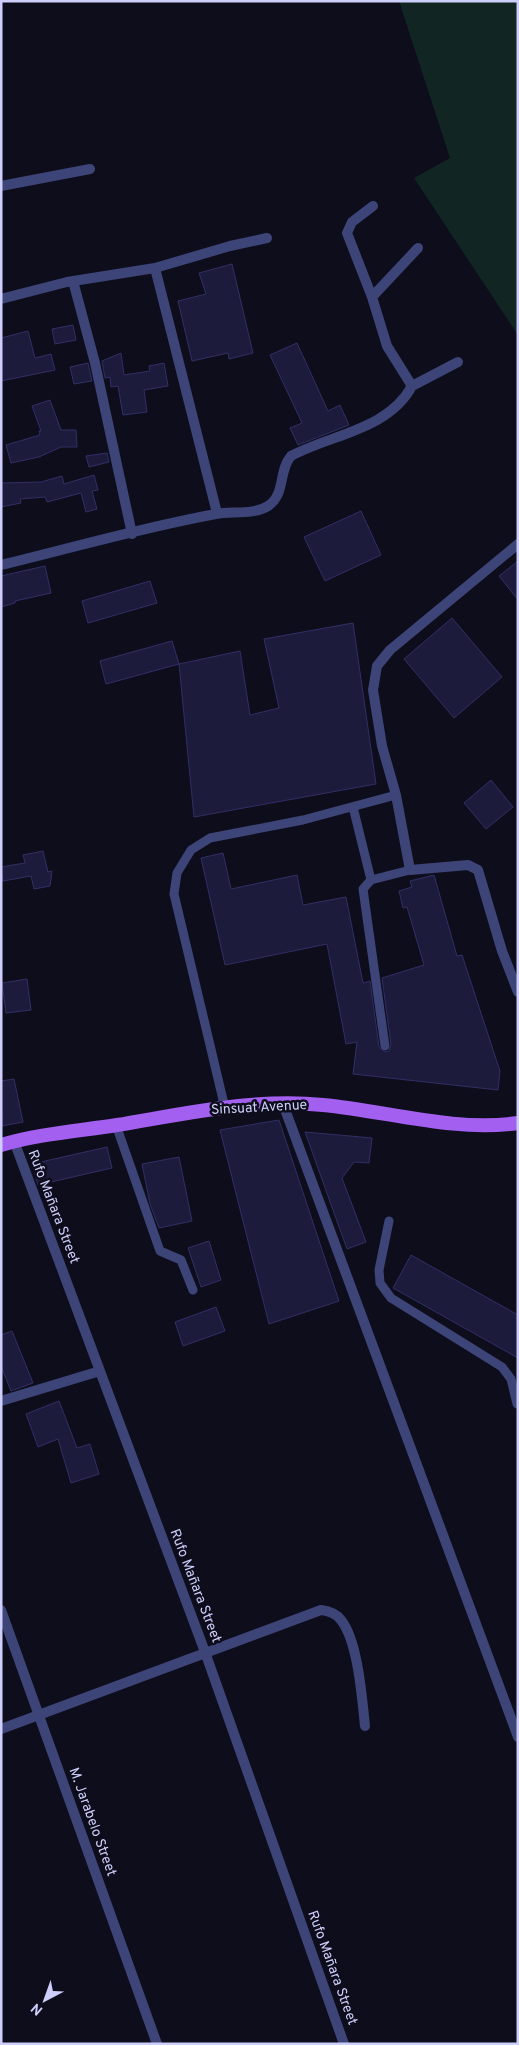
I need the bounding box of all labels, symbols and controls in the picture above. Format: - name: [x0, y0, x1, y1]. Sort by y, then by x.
- street label: Sinsuat Avenue: [211, 1097, 307, 1119]
- street label: Rufo Mañara Street: [23, 1148, 83, 1266]
- street label: Rufo Mañara Street: [165, 1527, 225, 1645]
- street label: M. Jarabelo Street: [64, 1765, 120, 1879]
- street label: Rufo Mañara Street: [303, 1908, 361, 2028]
- north arrow: [20, 1975, 70, 2025]
- text: N: [28, 1999, 47, 2018]

